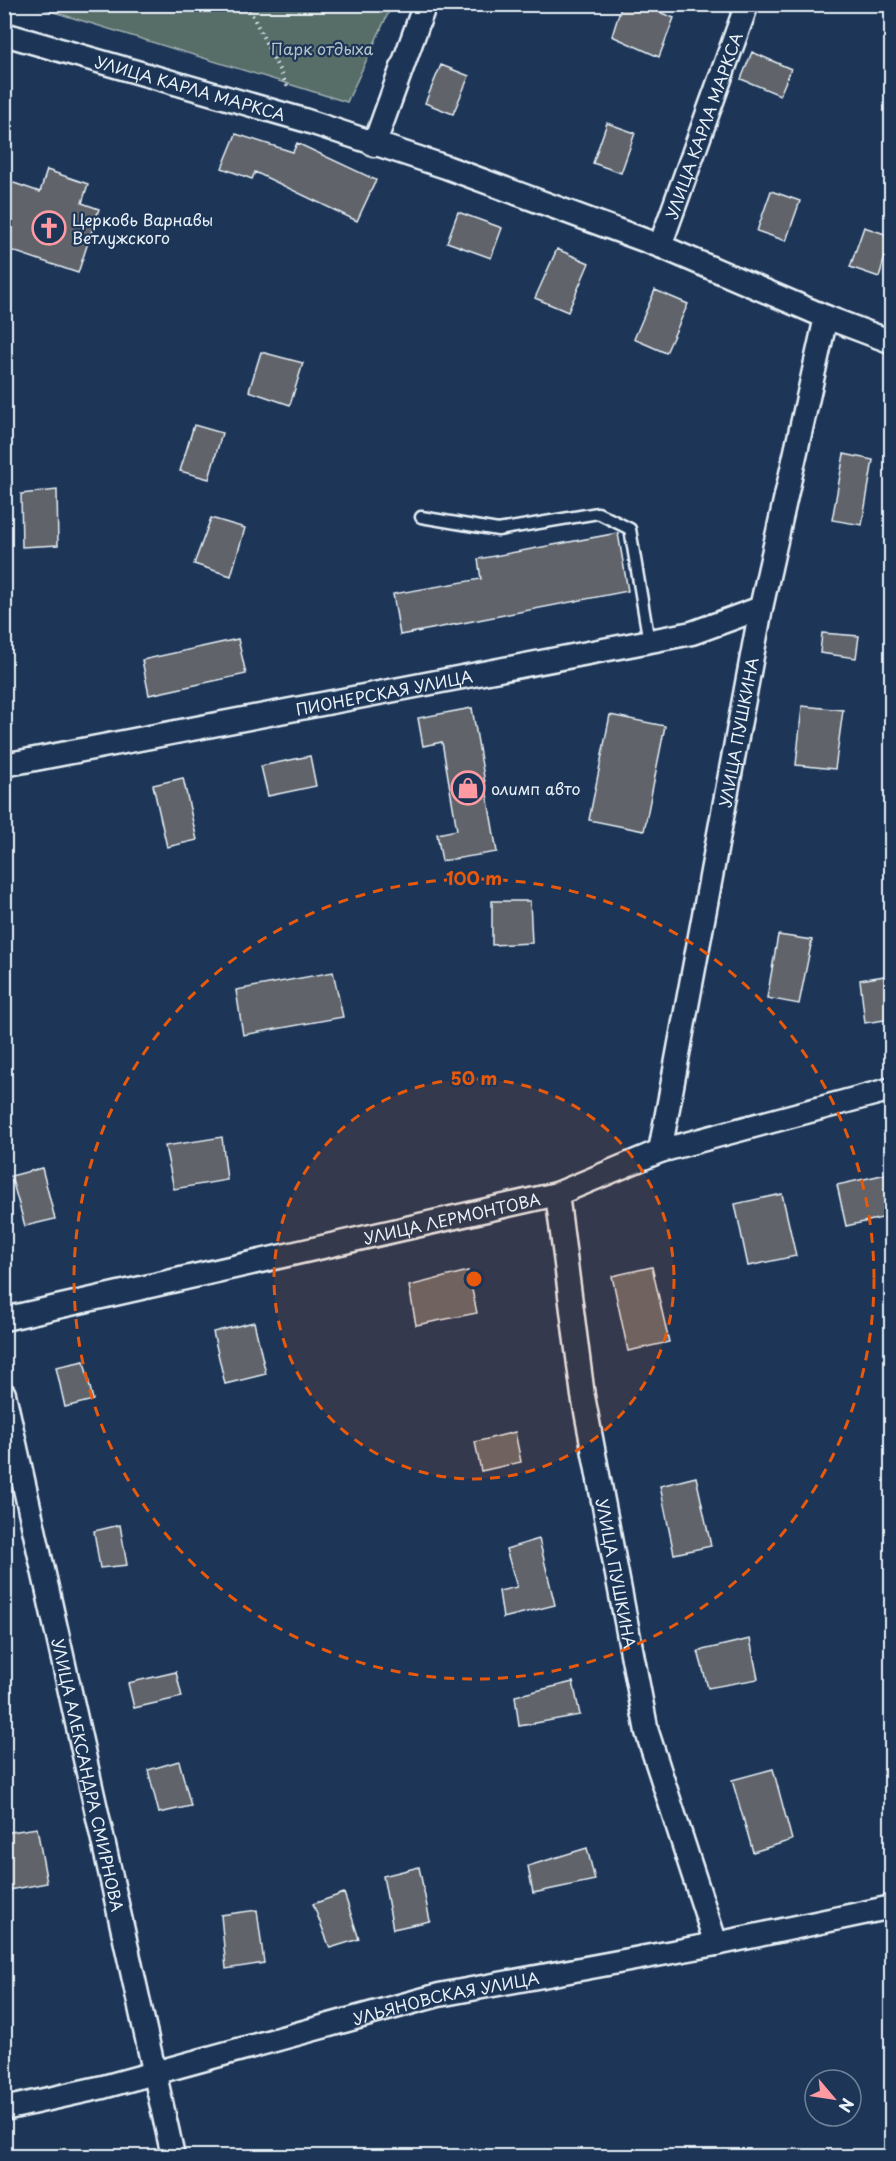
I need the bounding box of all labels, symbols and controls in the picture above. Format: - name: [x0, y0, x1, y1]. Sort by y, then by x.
- street label: УЛИЦА КАРЛА МАРКСА: [659, 29, 748, 222]
- park label: Парк отдыха: [271, 36, 374, 60]
- street label: УЛИЦА КАРЛА МАРКСА: [93, 49, 288, 126]
- place label: Церковь Варнавы Ветлужского: [72, 207, 213, 249]
- church icon: Церковь Варнавы Ветлужского: [31, 210, 67, 246]
- street label: УЛИЦА ПУШКИНА: [712, 655, 764, 809]
- street label: ПИОНЕРСКАЯ УЛИЦА: [294, 663, 475, 721]
- shop icon: олимп авто: [450, 770, 486, 806]
- place label: олимп авто: [491, 776, 581, 800]
- text: 100 m: [446, 864, 502, 891]
- text: 50 m: [451, 1064, 497, 1091]
- street label: УЛИЦА ЛЕРМОНТОВА: [361, 1186, 543, 1249]
- centre of rings: [464, 1269, 484, 1289]
- street label: УЛИЦА ПУШКИНА: [591, 1496, 643, 1650]
- street label: УЛИЦА АЛЕКСАНДРА СМИРНОВА: [47, 1636, 130, 1914]
- street label: УЛЬЯНОВСКАЯ УЛИЦА: [350, 1965, 541, 2030]
- north arrow: [803, 2068, 863, 2128]
- text: N: [833, 2094, 861, 2117]

